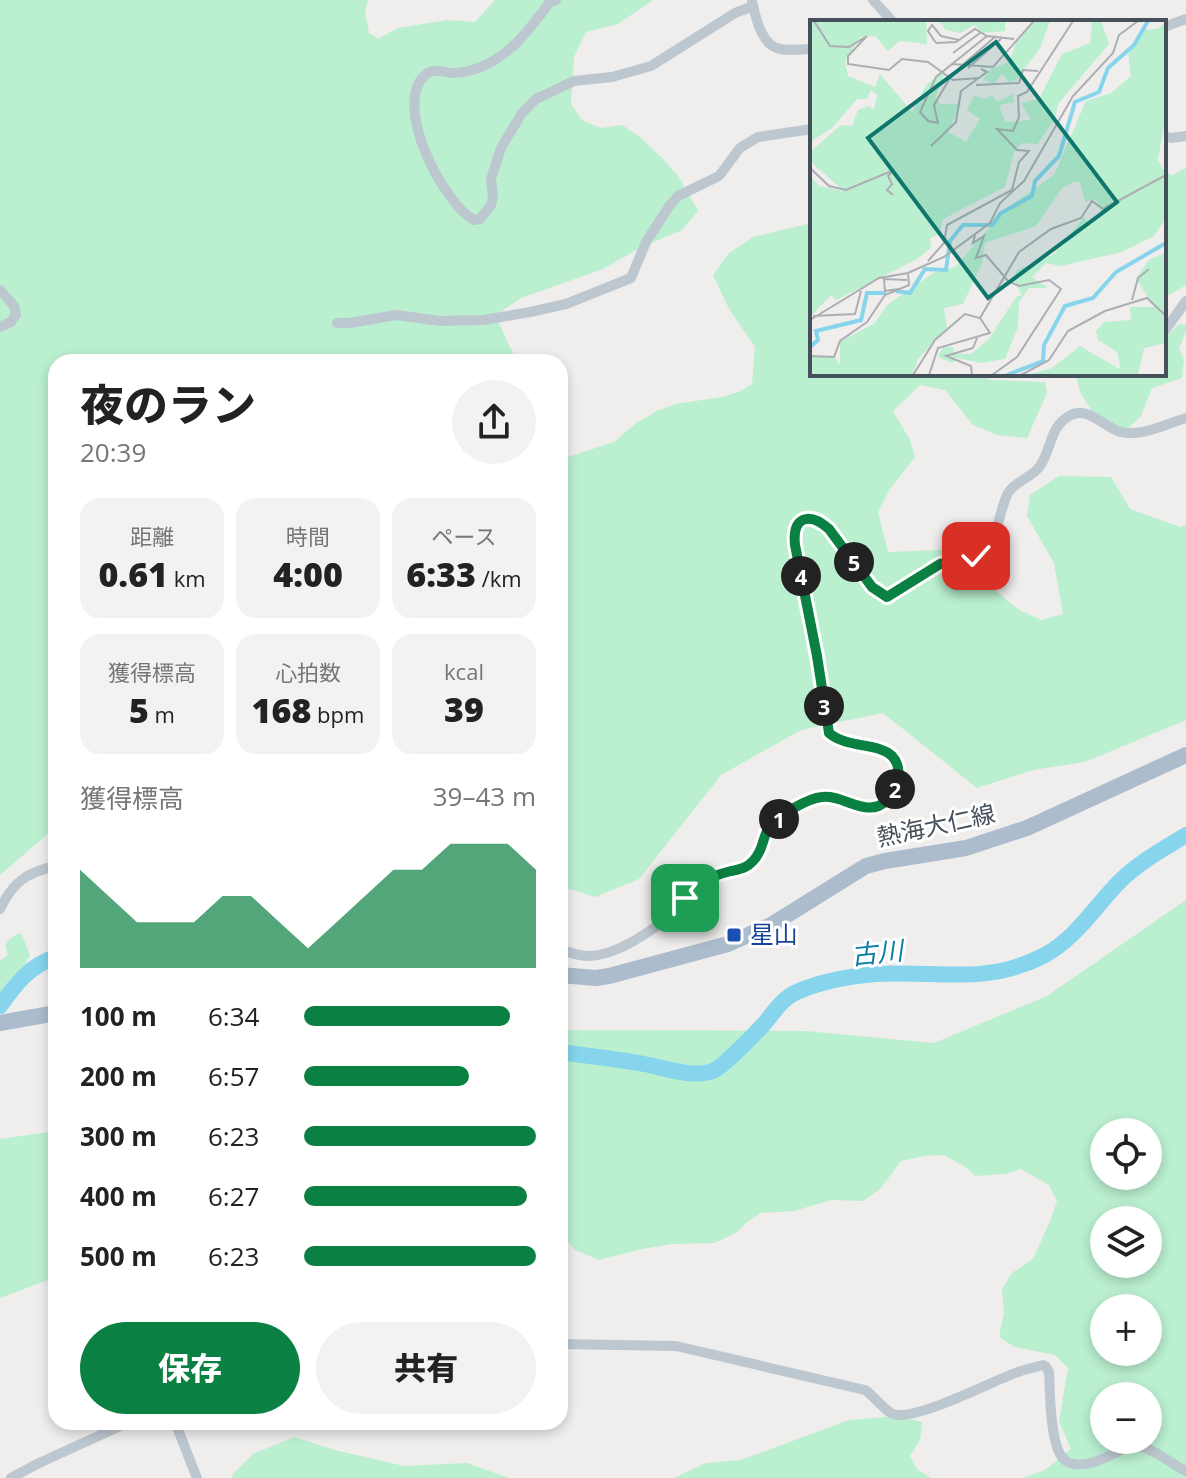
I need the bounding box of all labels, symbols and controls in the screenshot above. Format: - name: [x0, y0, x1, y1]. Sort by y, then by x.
- inset map: [810, 20, 1166, 376]
- text: 夜のラン: [80, 374, 256, 434]
- button: share: [452, 380, 536, 464]
- text: 20:39: [80, 434, 146, 470]
- text: 距離: [130, 521, 174, 551]
- text: 時間: [286, 521, 330, 551]
- text: ペース: [432, 521, 496, 551]
- pin: [942, 522, 1010, 590]
- icon: check: [954, 534, 998, 578]
- pin: 5: [834, 542, 874, 582]
- text: 5: [848, 547, 860, 577]
- text: 0.61: [98, 551, 168, 597]
- text: 4:00: [273, 551, 343, 597]
- text: 6:33: [406, 551, 476, 597]
- pin: 4: [781, 556, 821, 596]
- text: 4: [795, 561, 807, 591]
- text: km: [168, 563, 206, 593]
- text: /km: [476, 563, 522, 593]
- text: kcal: [444, 656, 484, 686]
- text: 獲得標高: [108, 657, 196, 687]
- text: 心拍数: [275, 657, 341, 687]
- text: 39: [444, 686, 484, 732]
- pin: 3: [804, 686, 844, 726]
- text: 5: [129, 687, 149, 733]
- text: 168: [252, 687, 311, 733]
- text: 3: [818, 691, 830, 721]
- text: m: [149, 699, 175, 729]
- text: bpm: [311, 699, 364, 729]
- pin: 2: [875, 769, 915, 809]
- text: 2: [889, 774, 901, 804]
- text: 39–43 m: [433, 778, 536, 814]
- text: 獲得標高: [80, 780, 184, 816]
- street label: 熱海大仁線: [874, 796, 998, 853]
- pin: 1: [759, 799, 799, 839]
- text: 1: [773, 804, 785, 834]
- pin: [651, 864, 719, 932]
- icon: arrive: [663, 876, 707, 920]
- place label: 星山: [750, 917, 798, 950]
- marker: 星山: [725, 926, 743, 944]
- water label: 古川: [849, 931, 908, 973]
- text: 100 m: [80, 998, 157, 1034]
- text: 6:34: [208, 998, 259, 1034]
- text: 200 m: [80, 1058, 157, 1094]
- text: 6:57: [208, 1058, 259, 1094]
- text: 300 m: [80, 1118, 157, 1154]
- text: 6:23: [208, 1118, 259, 1154]
- map controls: [1090, 1118, 1162, 1454]
- button: locate: [1090, 1118, 1162, 1190]
- text: 400 m: [80, 1178, 157, 1214]
- text: 6:27: [208, 1178, 259, 1214]
- button: layers: [1090, 1206, 1162, 1278]
- text: 500 m: [80, 1238, 157, 1274]
- text: 6:23: [208, 1238, 259, 1274]
- button: +: [1090, 1294, 1162, 1366]
- button: 保存: [80, 1322, 300, 1414]
- button: 共有: [316, 1322, 536, 1414]
- button: −: [1090, 1382, 1162, 1454]

